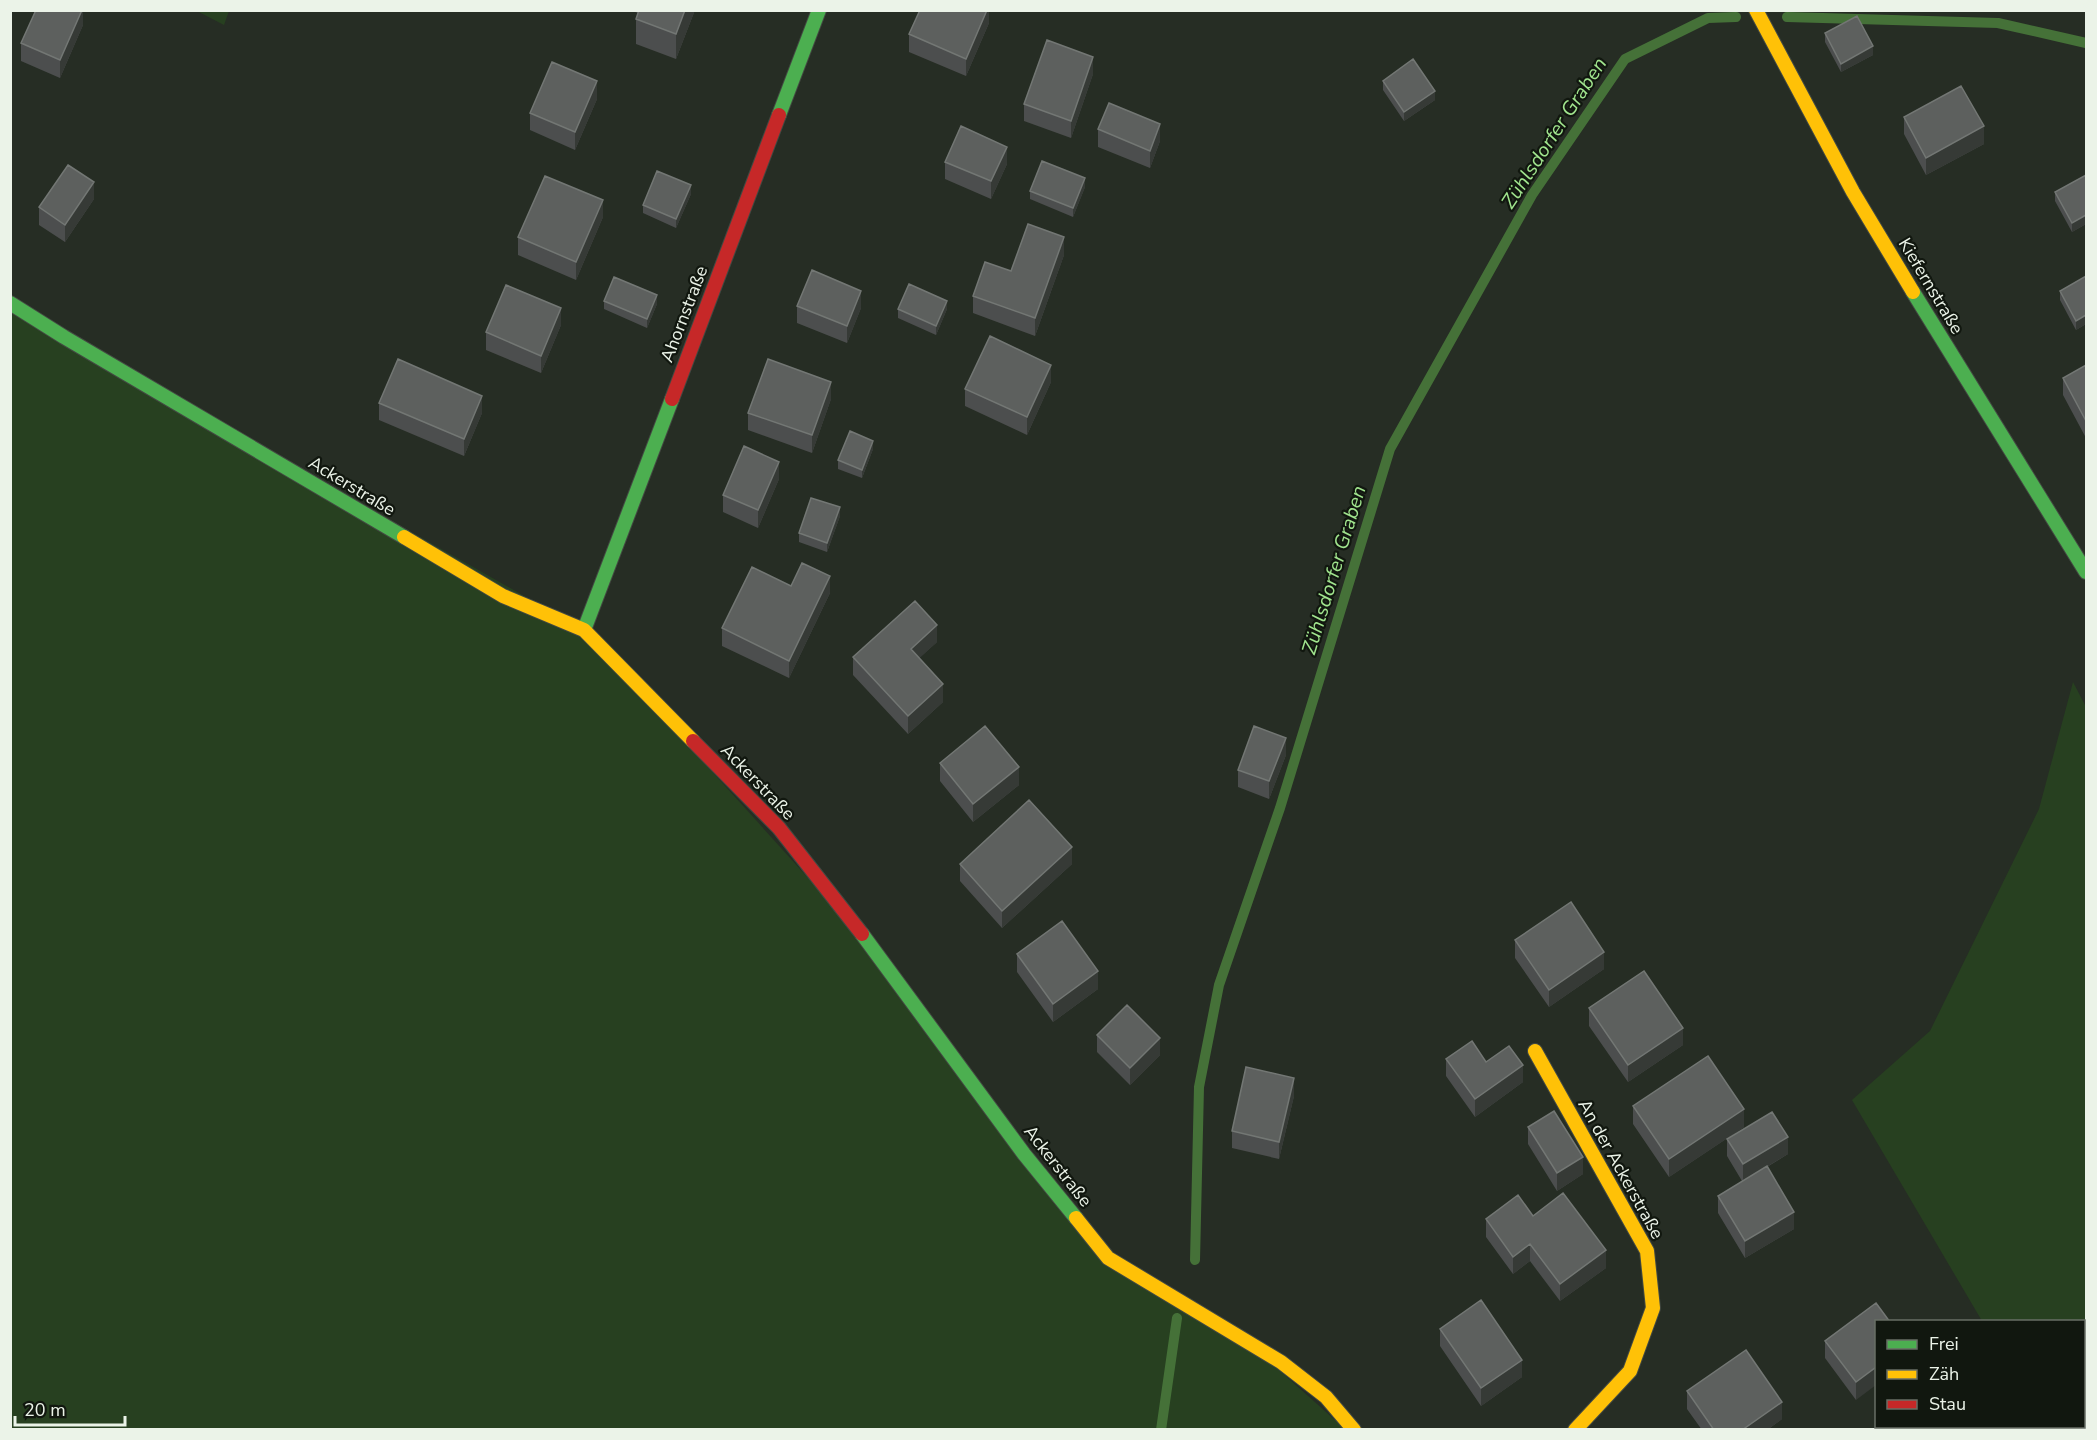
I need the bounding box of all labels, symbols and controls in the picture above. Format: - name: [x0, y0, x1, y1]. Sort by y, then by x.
- water label: Zühlsdorfer Graben: [1495, 52, 1613, 214]
- street label: Kiefernstraße: [1893, 233, 1969, 339]
- street label: Ahornstraße: [655, 262, 713, 366]
- street label: Ackerstraße: [304, 451, 400, 521]
- water label: Zühlsdorfer Graben: [1295, 482, 1373, 658]
- street label: Ackerstraße: [716, 739, 800, 825]
- street label: An der Ackerstraße: [1573, 1095, 1669, 1243]
- street label: Ackerstraße: [1019, 1120, 1097, 1212]
- legend: [1875, 1320, 2085, 1428]
- text: Frei: [1929, 1332, 1959, 1356]
- text: Zäh: [1929, 1362, 1959, 1386]
- scale bar: [15, 1389, 124, 1427]
- text: Stau: [1929, 1392, 1966, 1416]
- text: 20 m: [24, 1398, 66, 1422]

